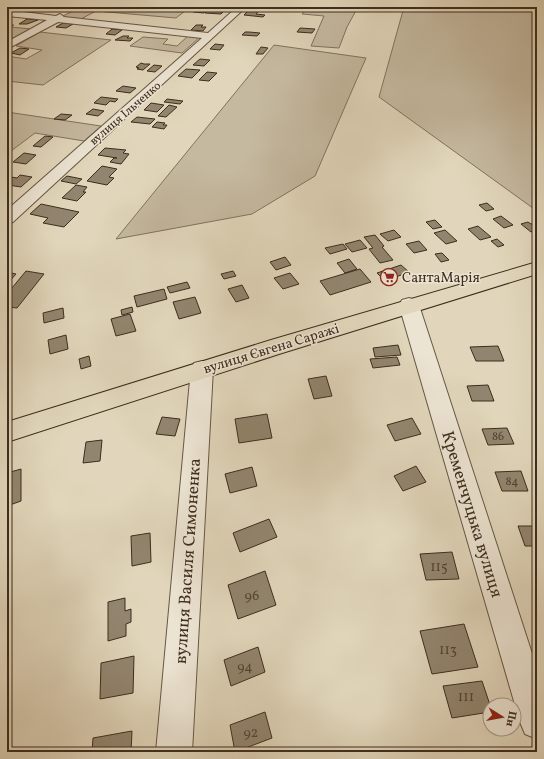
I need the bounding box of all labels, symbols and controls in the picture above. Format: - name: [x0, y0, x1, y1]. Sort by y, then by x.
- street label: вулиця Ільченко: [86, 78, 165, 149]
- supermarket icon: СантаМарія: [379, 267, 399, 287]
- place label: СантаМарія: [402, 269, 480, 288]
- street label: вулиця Євгена Саражі: [201, 320, 342, 379]
- street label: Кременчуцька вулиця: [435, 428, 508, 601]
- house number: 86: [492, 429, 504, 445]
- street label: вулиця Василя Симоненка: [170, 458, 207, 665]
- house number: 84: [506, 474, 518, 490]
- house number: 115: [430, 558, 448, 577]
- house number: 96: [245, 587, 259, 606]
- house number: 113: [439, 641, 457, 660]
- house number: 94: [237, 658, 253, 677]
- house number: 111: [458, 688, 474, 707]
- north arrow: [482, 697, 522, 737]
- text: Пн: [501, 710, 519, 728]
- house number: 92: [244, 724, 258, 743]

